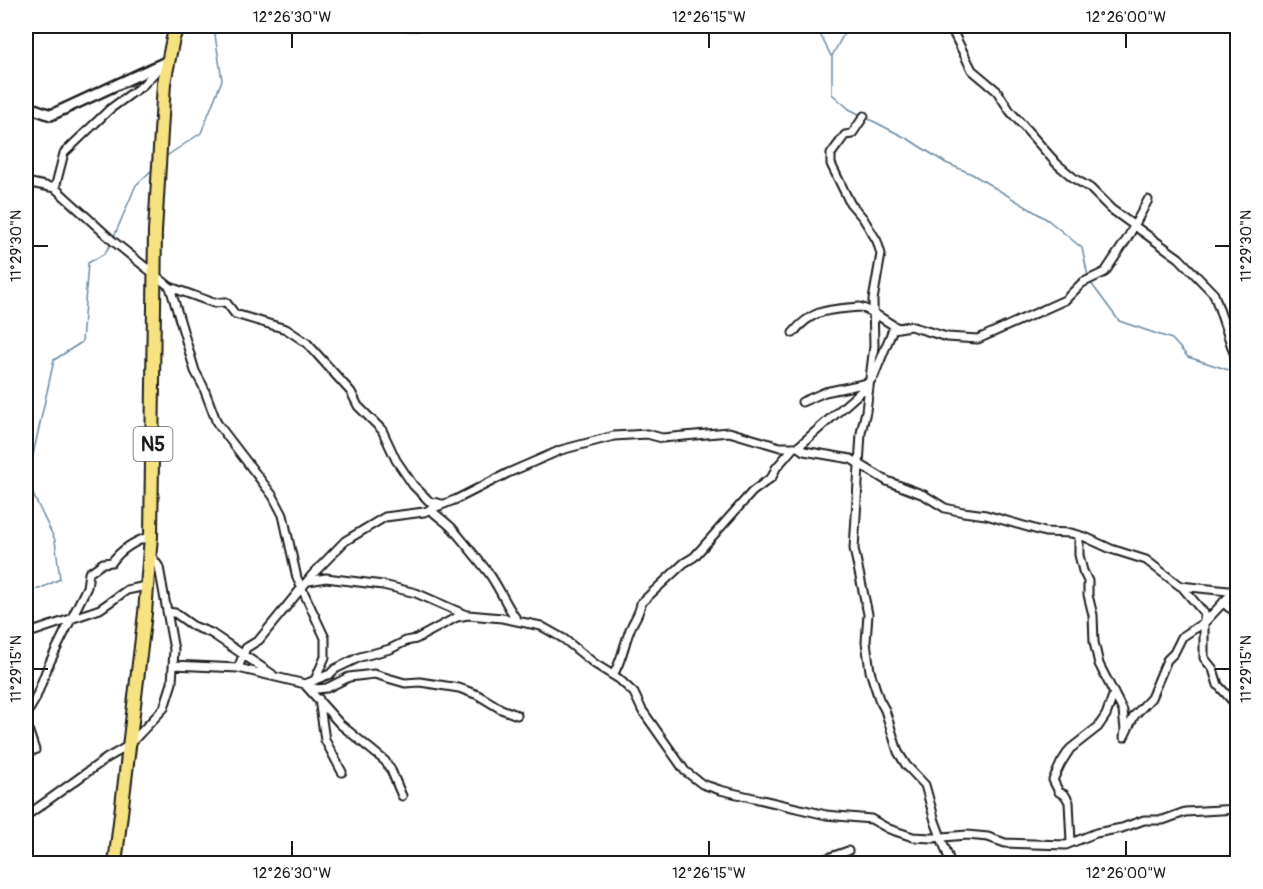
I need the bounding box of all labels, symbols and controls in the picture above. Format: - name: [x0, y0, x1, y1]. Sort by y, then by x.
- text: 12°26'30"W: [253, 8, 331, 27]
- text: 12°26'15"W: [672, 8, 746, 27]
- text: 12°26'00"W: [1086, 8, 1166, 27]
- text: 11°29'30"N: [7, 210, 26, 282]
- text: 11°29'30"N: [1237, 210, 1256, 282]
- road number: N5: [134, 427, 172, 461]
- text: 11°29'15"N: [7, 635, 26, 703]
- text: 11°29'15"N: [1237, 635, 1256, 703]
- text: 12°26'30"W: [253, 864, 331, 883]
- text: 12°26'15"W: [672, 864, 746, 883]
- text: 12°26'00"W: [1086, 864, 1166, 883]

